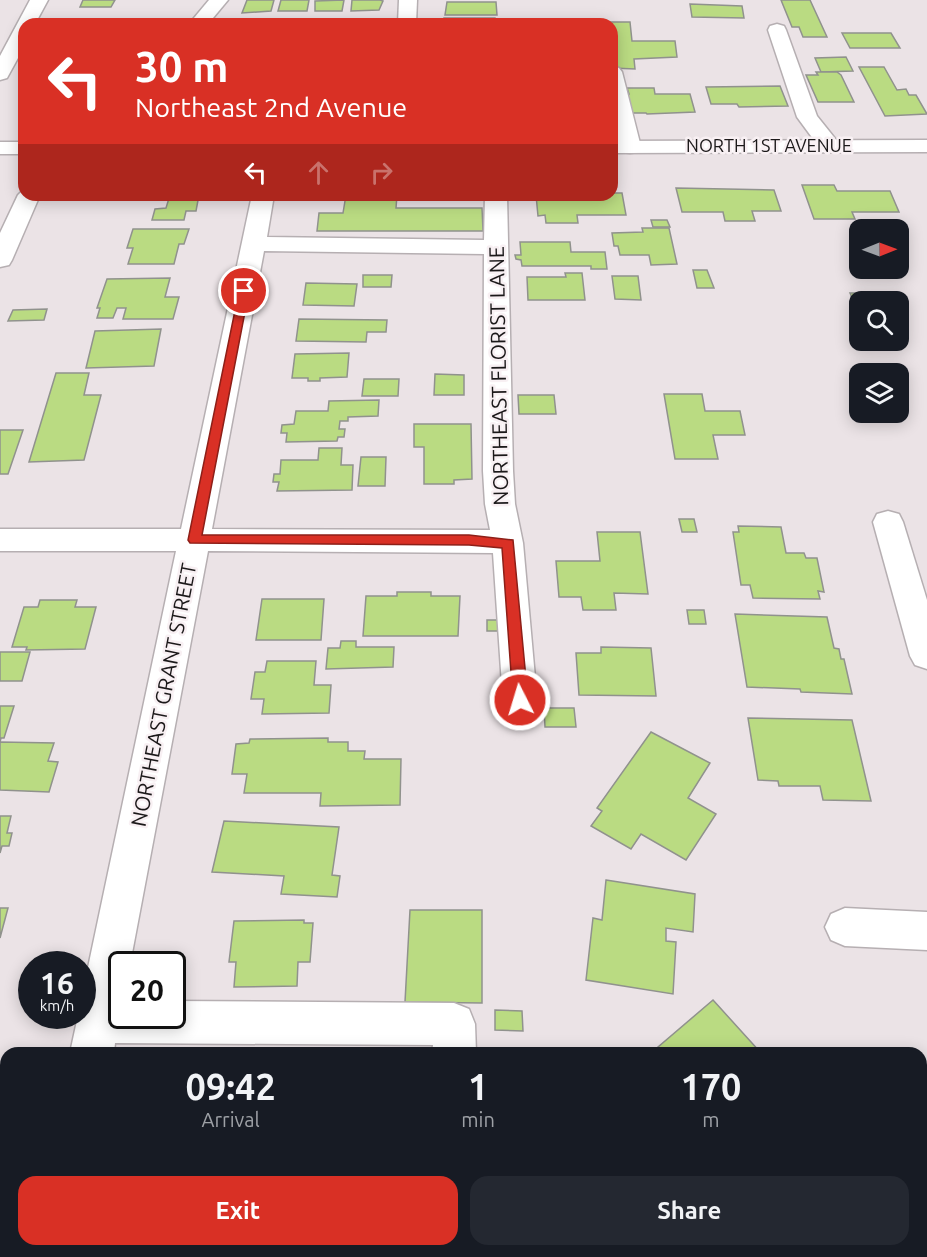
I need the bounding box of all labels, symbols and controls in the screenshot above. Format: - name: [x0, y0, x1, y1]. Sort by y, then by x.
- icon: left: [36, 42, 114, 120]
- text: 30 m: [135, 43, 229, 90]
- text: Northeast 2nd Avenue: [135, 92, 407, 122]
- street label: NORTH 1ST AVENUE: [686, 135, 852, 155]
- icon: left: [239, 156, 272, 189]
- icon: ahead: [302, 156, 335, 189]
- icon: right: [365, 156, 398, 189]
- north arrow: [849, 219, 909, 279]
- map controls: [849, 219, 909, 423]
- street label: NORTHEAST FLORIST LANE: [484, 246, 512, 506]
- pin: [218, 265, 269, 316]
- icon: arrive: [227, 274, 260, 307]
- button: search: [849, 291, 909, 351]
- button: layers: [849, 363, 909, 423]
- street label: NORTHEAST GRANT STREET: [126, 561, 200, 829]
- position arrow: [488, 668, 552, 732]
- speed limit sign: 20: [108, 951, 186, 1029]
- text: 16: [40, 966, 74, 1000]
- text: km/h: [40, 997, 74, 1014]
- text: 09:42: [186, 1066, 276, 1107]
- text: 1: [468, 1066, 488, 1107]
- text: 170: [680, 1066, 741, 1107]
- text: Arrival: [202, 1108, 260, 1131]
- text: min: [461, 1108, 495, 1131]
- text: m: [702, 1108, 720, 1131]
- button: Exit: [18, 1176, 458, 1245]
- button: Share: [470, 1176, 909, 1245]

